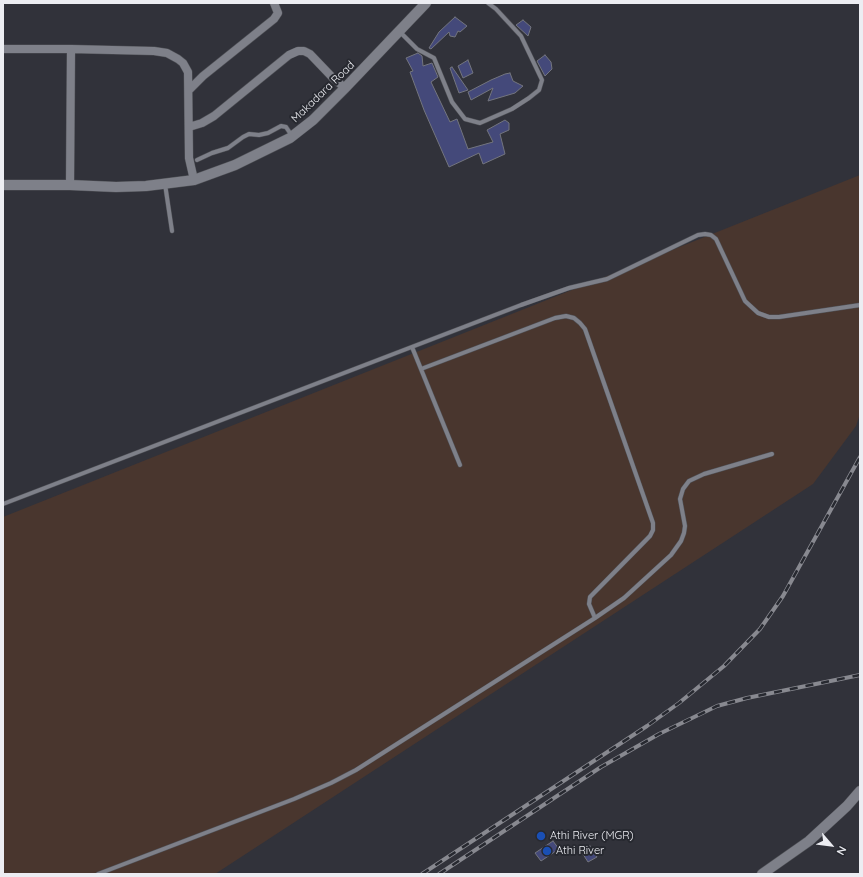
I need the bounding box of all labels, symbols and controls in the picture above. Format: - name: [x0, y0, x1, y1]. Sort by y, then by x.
- street label: Makadara Road: [289, 59, 357, 125]
- north arrow: [811, 825, 851, 865]
- place label: Athi River (MGR): [550, 829, 634, 843]
- marker: Athi River (MGR): [535, 830, 547, 842]
- place label: Athi River: [556, 844, 604, 858]
- text: N: [834, 844, 850, 857]
- marker: Athi River: [541, 845, 553, 857]

